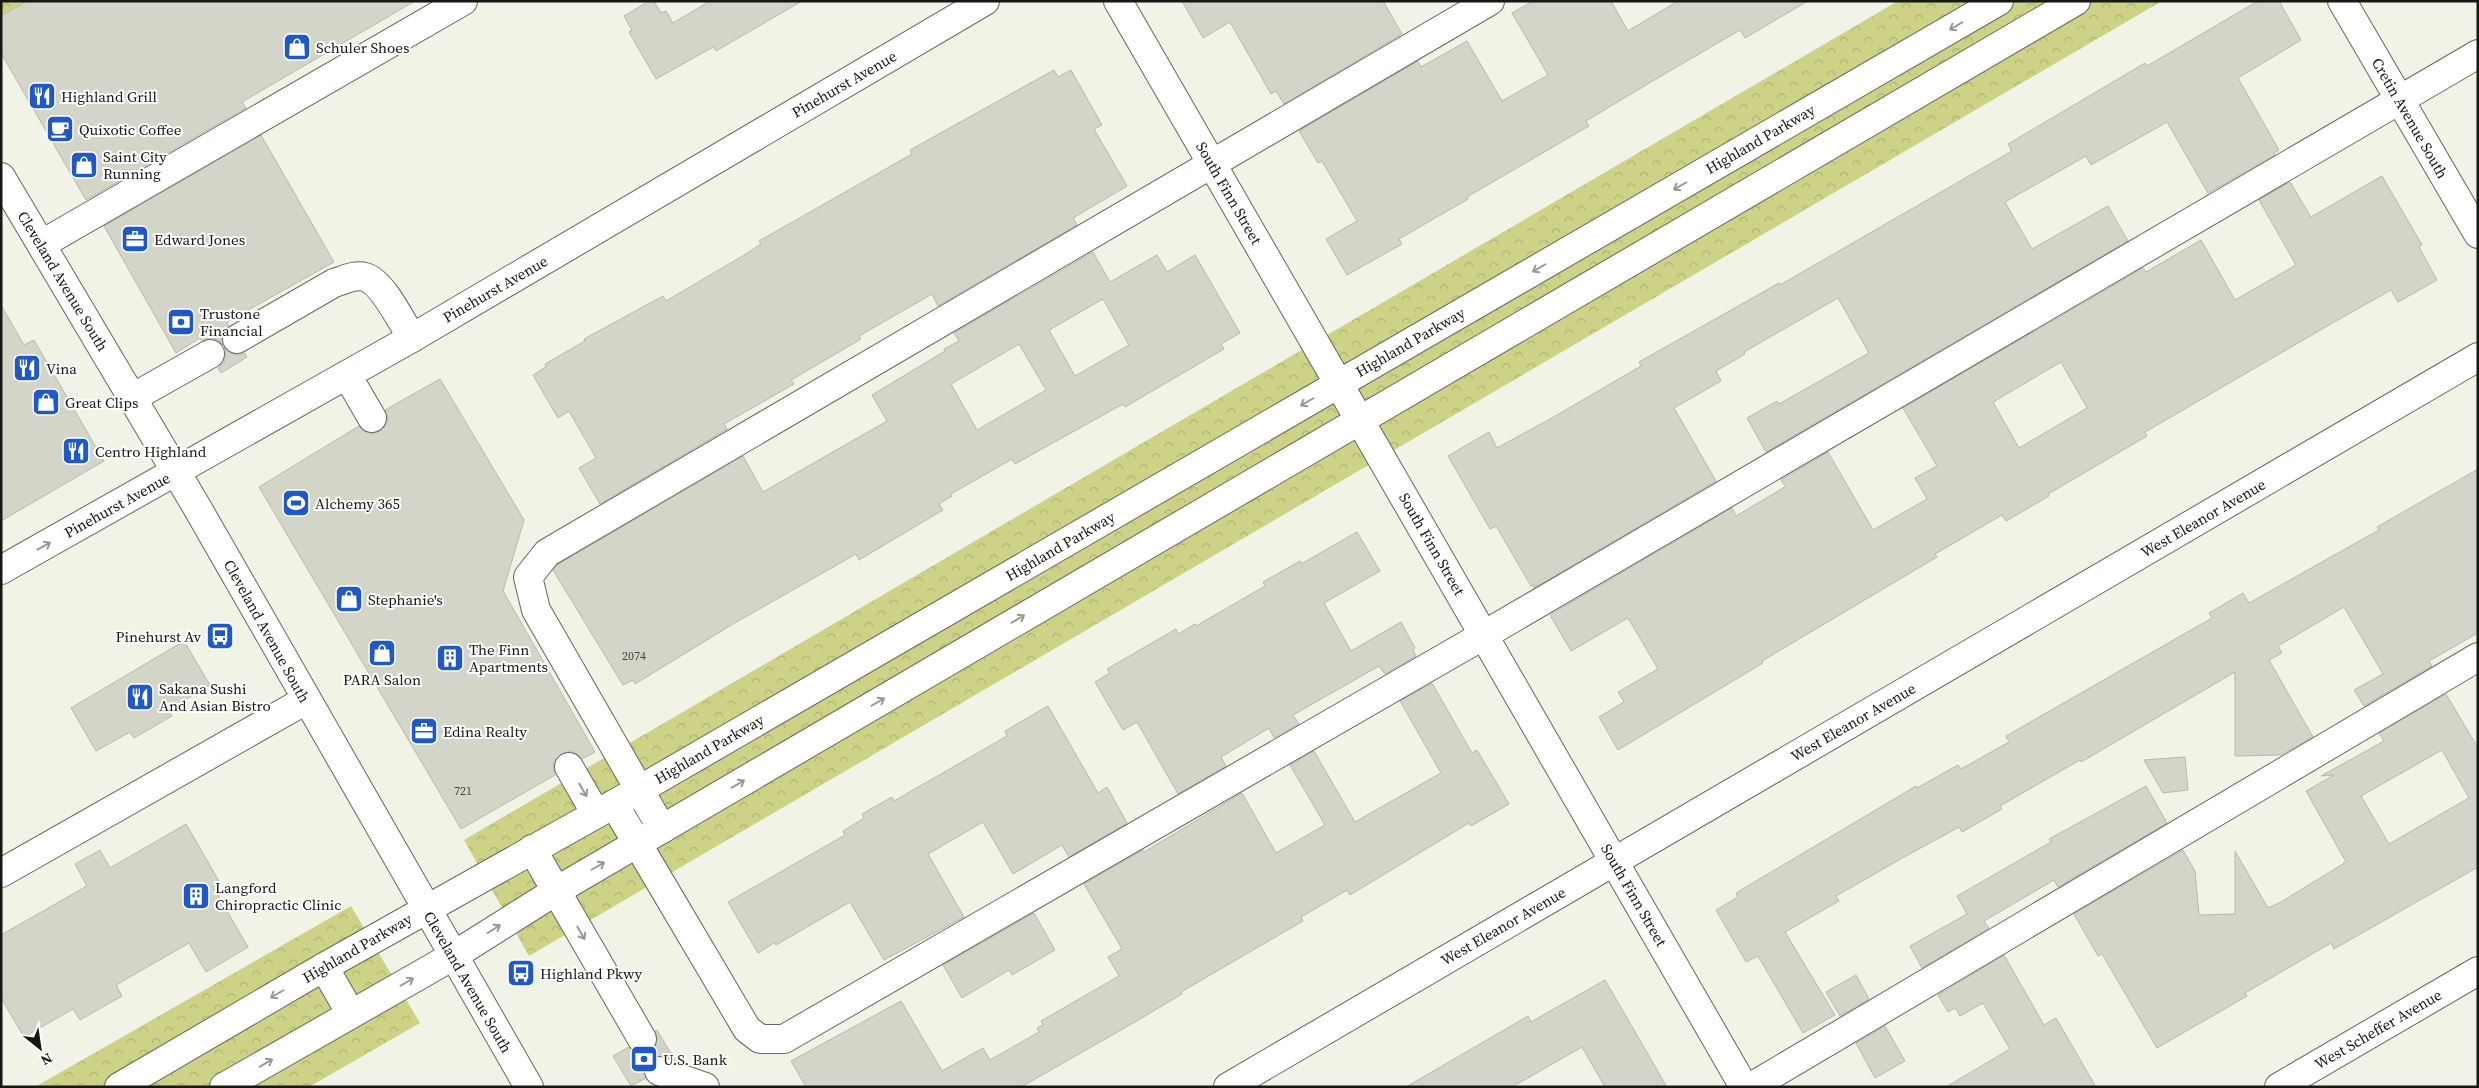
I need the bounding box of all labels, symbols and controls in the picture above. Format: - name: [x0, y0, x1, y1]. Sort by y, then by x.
- one-way arrow: [1950, 21, 1964, 31]
- shop icon: Schuler Shoes: [282, 32, 312, 62]
- place label: Schuler Shoes: [316, 37, 409, 58]
- street label: Pinehurst Avenue: [788, 45, 901, 123]
- street label: Cretin Avenue South: [2367, 54, 2453, 182]
- restaurant icon: Highland Grill: [27, 81, 57, 111]
- place label: Highland Grill: [61, 86, 157, 107]
- street label: Highland Parkway: [1701, 99, 1819, 179]
- cafe icon: Quixotic Coffee: [45, 114, 75, 144]
- place label: Quixotic Coffee: [79, 119, 182, 140]
- street label: South Finn Street: [1191, 138, 1267, 248]
- place label: Saint City Running: [103, 146, 167, 184]
- shop icon: Saint City Running: [69, 150, 99, 180]
- one-way arrow: [1673, 182, 1687, 192]
- street label: Cleveland Avenue South: [13, 207, 113, 355]
- office icon: Edward Jones: [120, 224, 150, 254]
- place label: Edward Jones: [154, 229, 245, 250]
- street label: Pinehurst Avenue: [439, 250, 552, 328]
- one-way arrow: [1532, 263, 1546, 273]
- street label: Highland Parkway: [1351, 302, 1469, 382]
- place label: Trustone Financial: [200, 303, 263, 341]
- bank icon: Trustone Financial: [166, 307, 196, 337]
- restaurant icon: Vina: [12, 353, 42, 383]
- place label: Vina: [46, 358, 77, 379]
- shop icon: Great Clips: [31, 387, 61, 417]
- place label: Great Clips: [65, 392, 138, 413]
- one-way arrow: [1301, 397, 1315, 407]
- restaurant icon: Centro Highland: [61, 436, 91, 466]
- place label: Centro Highland: [95, 441, 207, 462]
- street label: Pinehurst Avenue: [60, 467, 174, 543]
- street label: West Eleanor Avenue: [2137, 474, 2270, 562]
- sports icon: Alchemy 365: [281, 488, 311, 518]
- street label: South Finn Street: [1394, 489, 1470, 599]
- place label: Alchemy 365: [315, 493, 400, 514]
- street label: Highland Parkway: [1001, 506, 1119, 586]
- one-way arrow: [36, 541, 50, 551]
- street label: Cleveland Avenue South: [219, 556, 315, 706]
- shop icon: Stephanie's: [334, 584, 364, 614]
- place label: Stephanie's: [368, 589, 443, 610]
- one-way arrow: [1011, 614, 1025, 624]
- bus stop icon: Pinehurst Av: [205, 621, 235, 651]
- place label: Pinehurst Av: [116, 626, 201, 647]
- shop icon: PARA Salon: [367, 638, 397, 668]
- place label: The Finn Apartments: [469, 639, 548, 677]
- building icon: The Finn Apartments: [435, 643, 465, 673]
- house number: 2074: [622, 648, 646, 664]
- place label: PARA Salon: [343, 669, 421, 690]
- place label: Sakana Sushi And Asian Bistro: [159, 678, 271, 716]
- street label: West Eleanor Avenue: [1787, 678, 1920, 766]
- restaurant icon: Sakana Sushi And Asian Bistro: [125, 682, 155, 712]
- one-way arrow: [871, 696, 885, 706]
- street label: Highland Parkway: [650, 709, 768, 789]
- office icon: Edina Realty: [409, 716, 439, 746]
- place label: Edina Realty: [443, 721, 527, 742]
- one-way arrow: [731, 779, 746, 789]
- house number: 721: [454, 783, 472, 799]
- one-way arrow: [578, 783, 588, 797]
- street label: South Finn Street: [1596, 840, 1672, 950]
- one-way arrow: [590, 861, 605, 871]
- place label: Langford Chiropractic Clinic: [215, 877, 342, 915]
- building icon: Langford Chiropractic Clinic: [181, 881, 211, 911]
- street label: West Eleanor Avenue: [1437, 882, 1570, 970]
- street label: Cleveland Avenue South: [419, 907, 517, 1057]
- street label: Highland Parkway: [298, 908, 416, 988]
- one-way arrow: [487, 924, 501, 935]
- one-way arrow: [576, 925, 586, 940]
- bus stop icon: Highland Pkwy: [506, 958, 536, 988]
- place label: Highland Pkwy: [540, 963, 643, 984]
- one-way arrow: [399, 976, 414, 986]
- street label: West Scheffer Avenue: [2311, 984, 2446, 1074]
- one-way arrow: [270, 990, 285, 1000]
- north arrow: [15, 1023, 65, 1073]
- bank icon: U.S. Bank: [629, 1044, 659, 1074]
- text: N: [37, 1048, 56, 1070]
- place label: U.S. Bank: [663, 1049, 728, 1070]
- one-way arrow: [258, 1057, 273, 1067]

